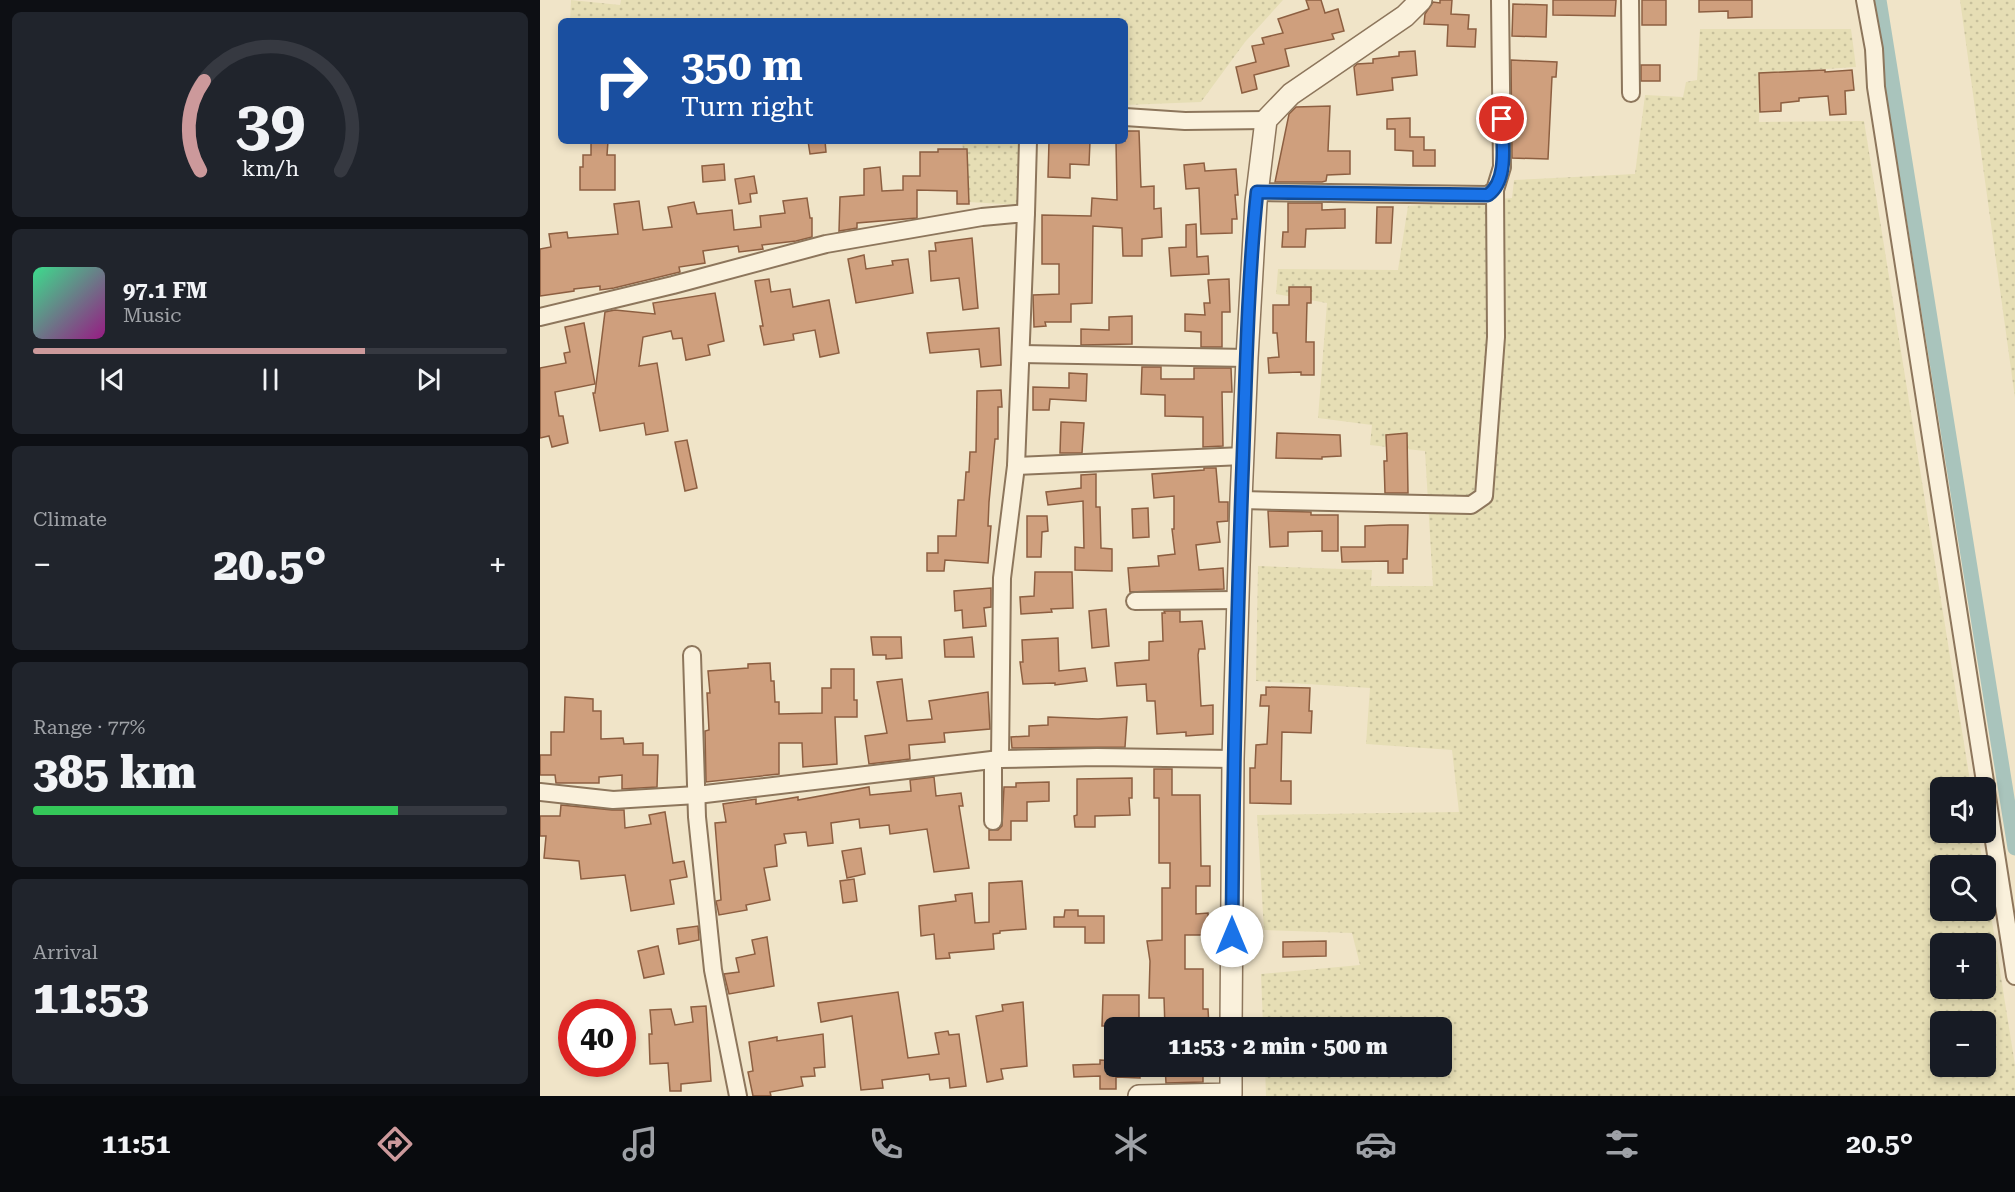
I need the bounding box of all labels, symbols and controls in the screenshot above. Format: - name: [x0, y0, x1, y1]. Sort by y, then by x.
- text: 350 m: [681, 41, 803, 90]
- icon: right: [582, 42, 660, 120]
- text: 39: [235, 88, 305, 161]
- text: Turn right: [681, 91, 814, 123]
- pin: [1476, 93, 1527, 144]
- icon: arrive: [1485, 102, 1518, 135]
- text: km/h: [241, 157, 299, 182]
- text: 97.1 FM: [123, 278, 207, 303]
- text: Music: [123, 303, 182, 327]
- icon: previous: [96, 363, 129, 396]
- icon: pause: [254, 363, 287, 396]
- icon: next: [412, 363, 445, 396]
- text: Climate: [33, 507, 107, 531]
- text: 20.5°: [213, 538, 327, 591]
- text: −: [33, 545, 51, 584]
- text: +: [489, 545, 507, 584]
- text: Range · 77%: [33, 715, 145, 739]
- text: 385 km: [33, 746, 196, 799]
- map controls: [1930, 777, 1996, 1077]
- button: sound: [1930, 777, 1996, 843]
- button: search: [1930, 855, 1996, 921]
- position arrow: [1200, 904, 1264, 968]
- button: +: [1930, 933, 1996, 999]
- text: Arrival: [33, 940, 98, 964]
- text: 11:53: [33, 971, 149, 1024]
- speed limit sign: 40: [558, 999, 636, 1077]
- button: −: [1930, 1011, 1996, 1077]
- text: 11:53 · 2 min · 500 m: [1168, 1034, 1388, 1059]
- icon: directions: [374, 1123, 416, 1165]
- icon: music: [619, 1123, 661, 1165]
- icon: phone: [865, 1123, 907, 1165]
- icon: climate: [1110, 1123, 1152, 1165]
- icon: car: [1355, 1123, 1397, 1165]
- icon: filters: [1601, 1123, 1643, 1165]
- text: 11:51: [102, 1128, 171, 1160]
- text: 20.5°: [1846, 1128, 1913, 1160]

